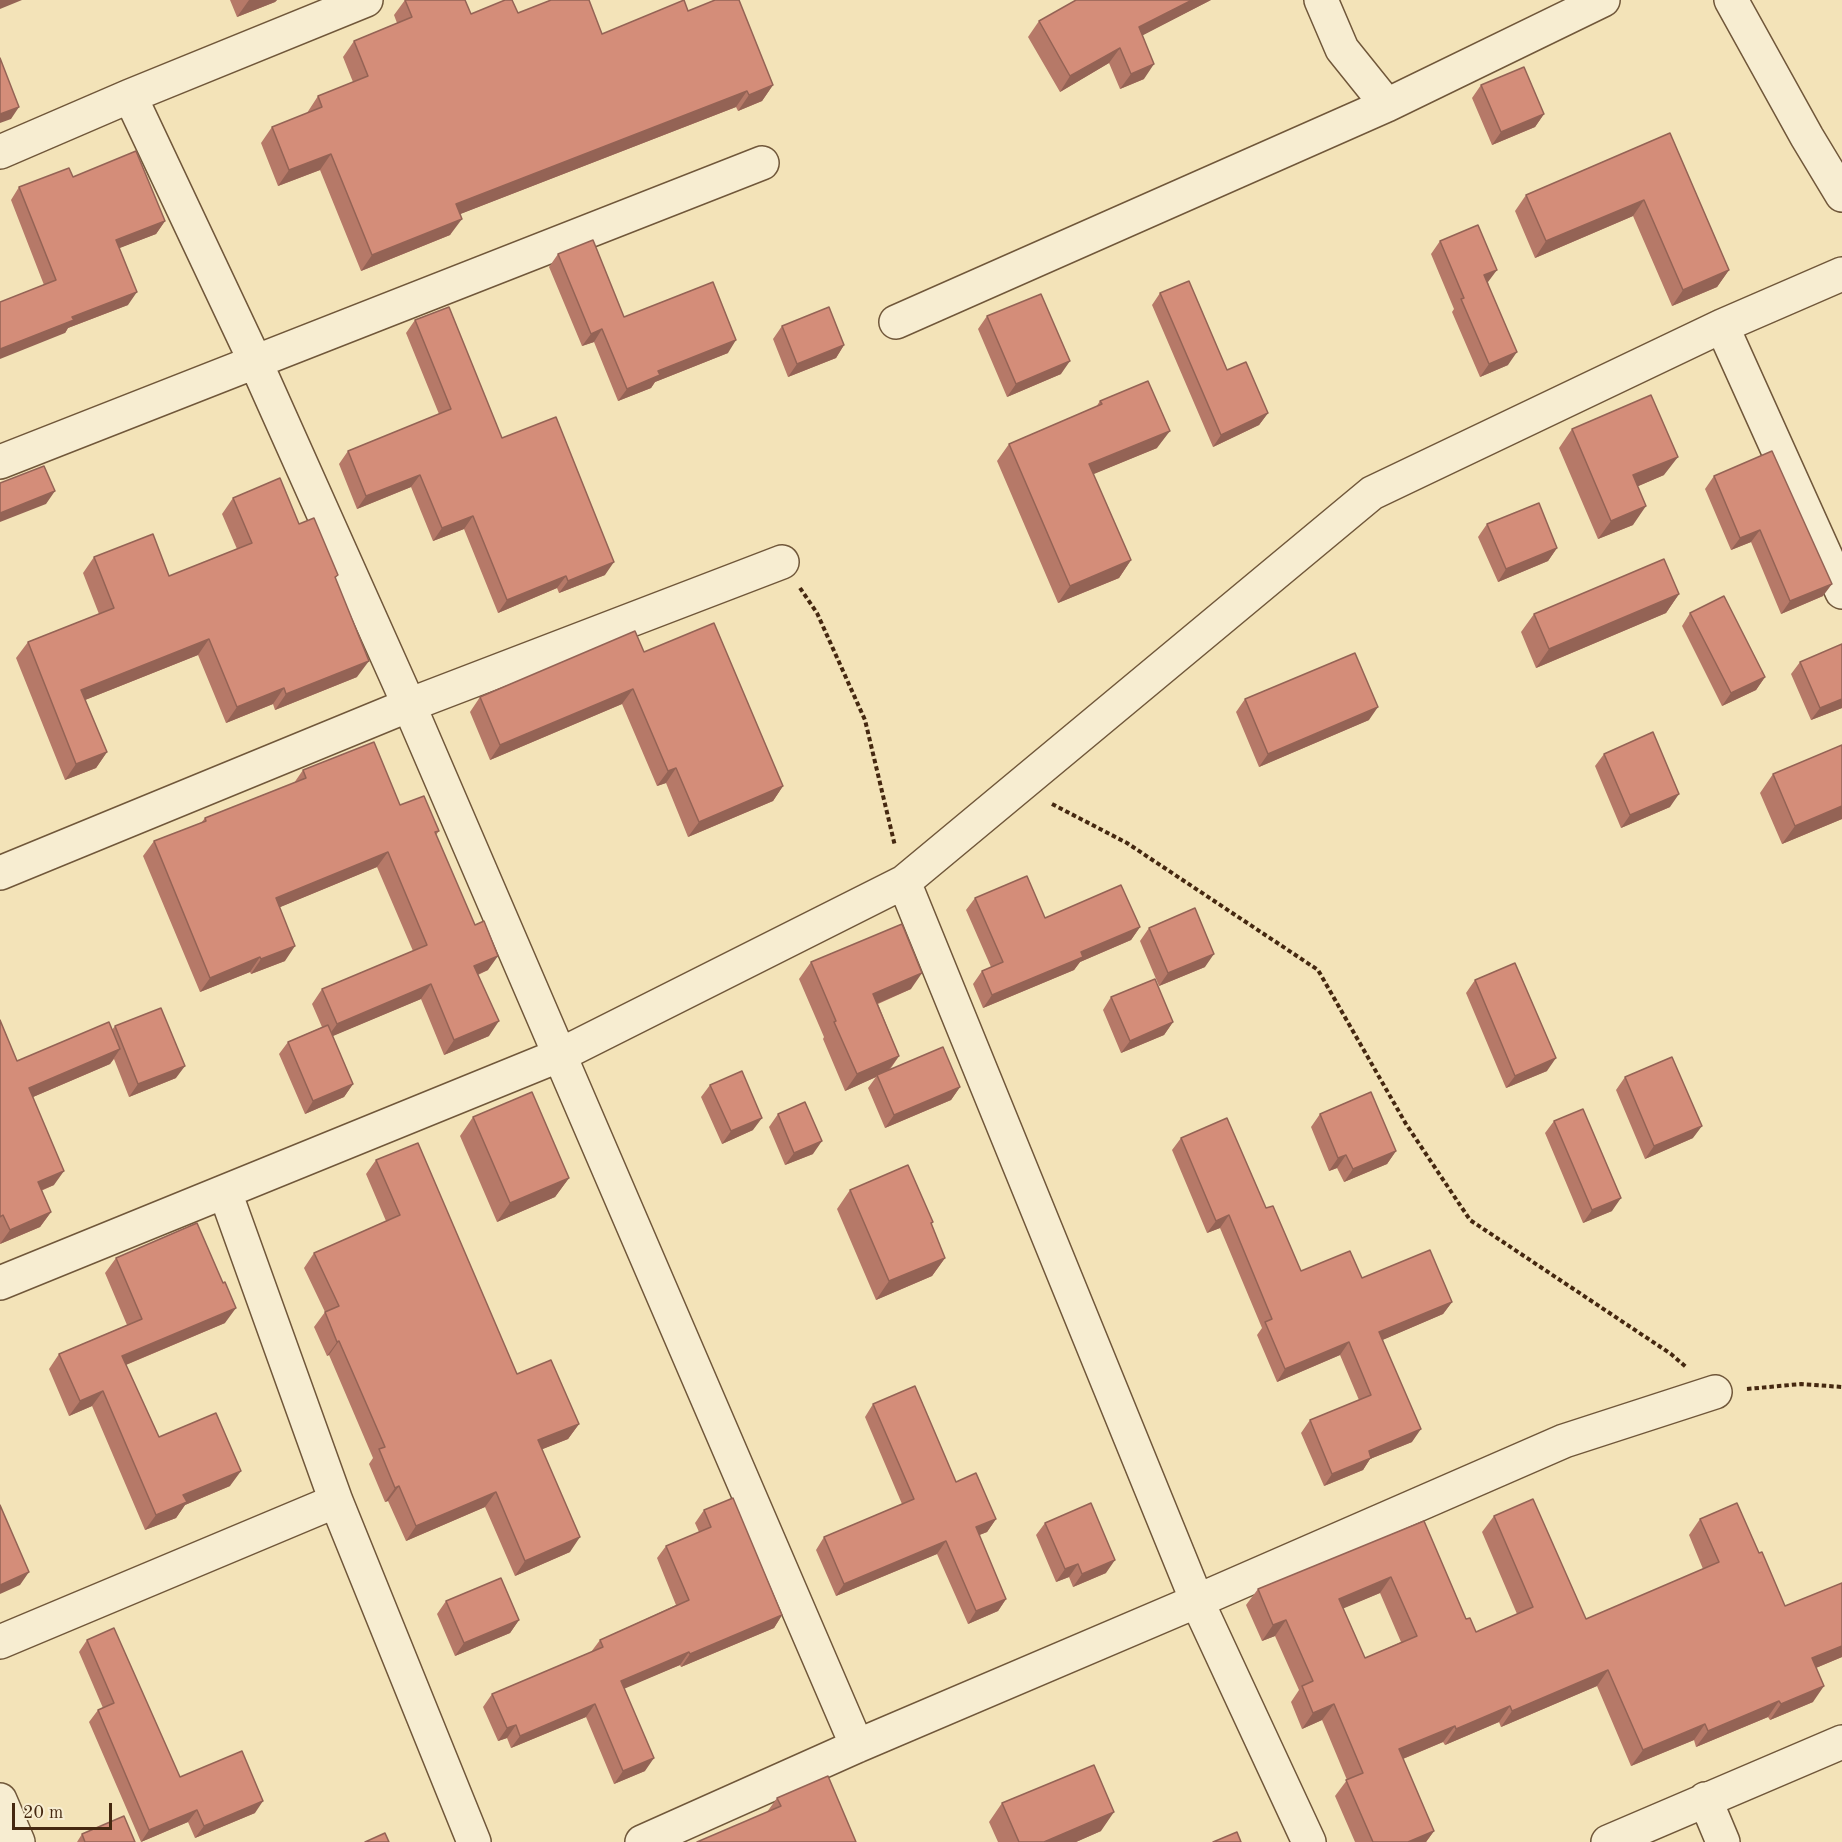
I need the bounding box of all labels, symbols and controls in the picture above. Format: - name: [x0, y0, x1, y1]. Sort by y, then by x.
- scale bar: [15, 1791, 116, 1829]
- text: 20 m: [23, 1804, 63, 1822]

